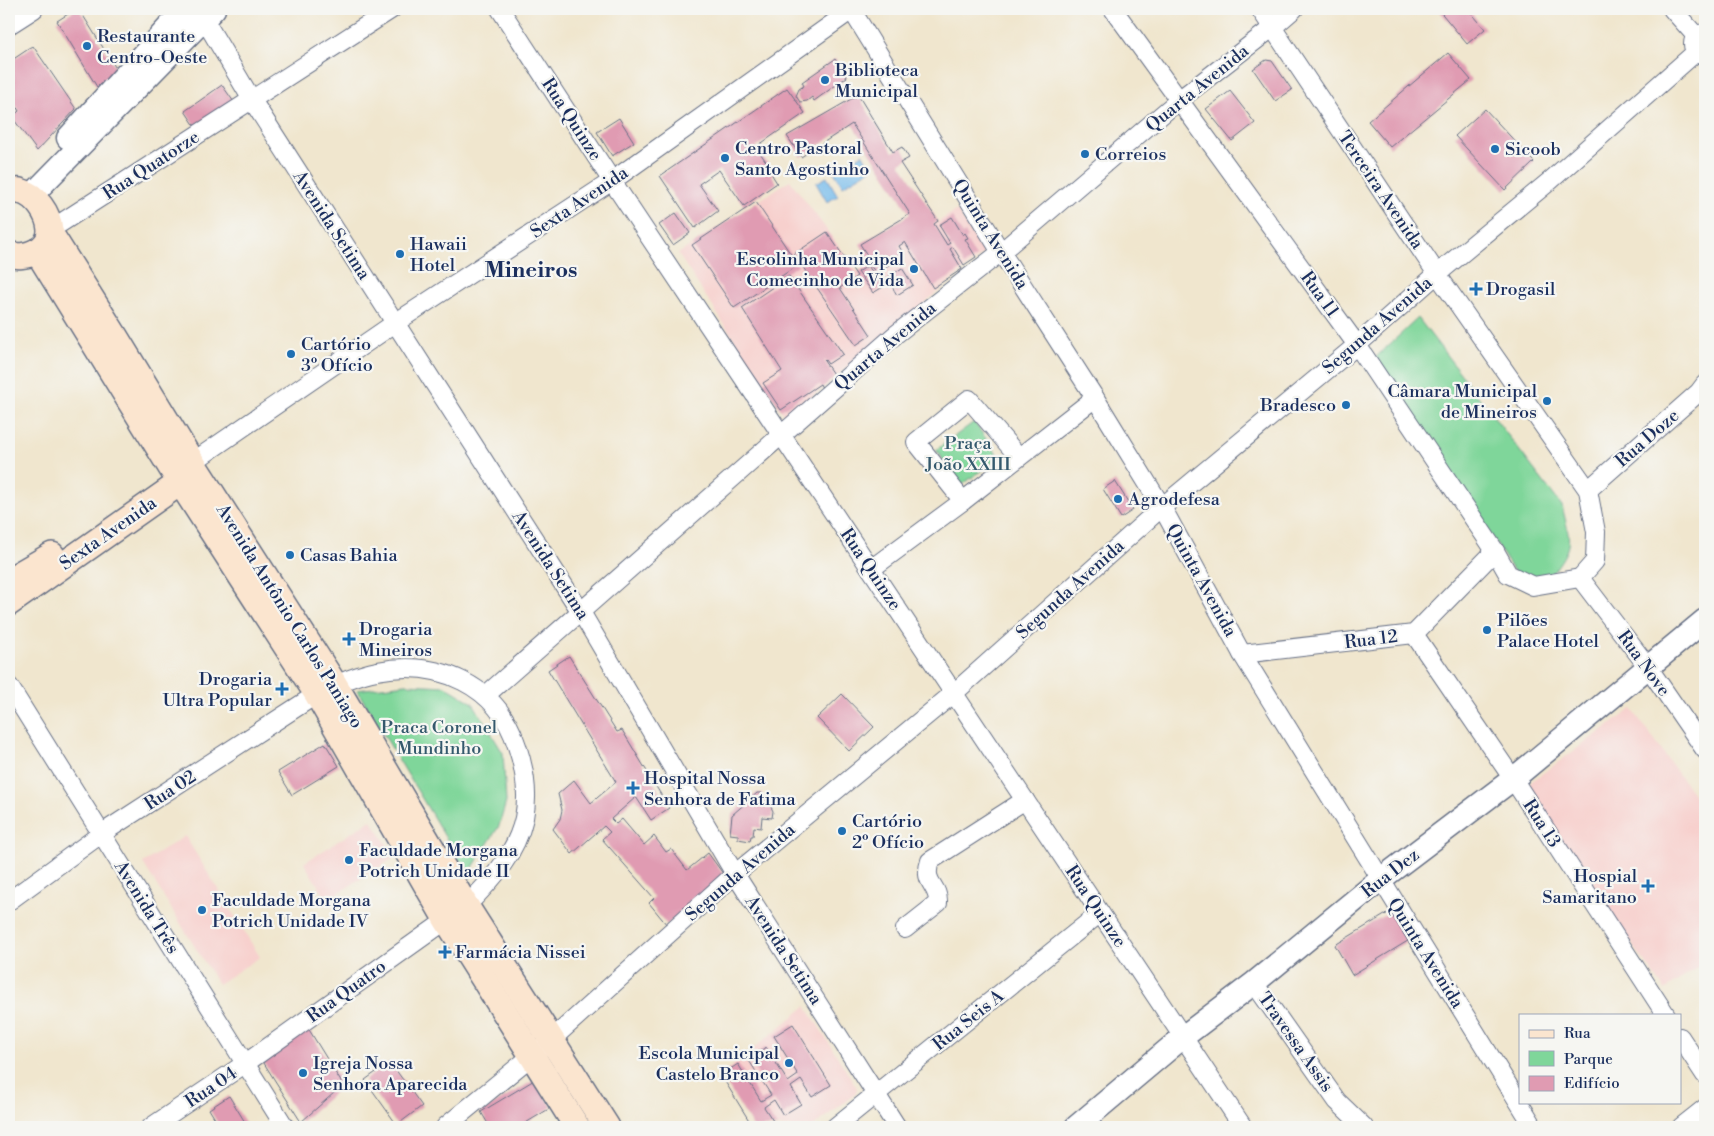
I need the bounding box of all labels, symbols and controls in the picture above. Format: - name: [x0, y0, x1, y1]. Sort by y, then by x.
- place label: Restaurante Centro-Oeste: [97, 25, 207, 69]
- street label: Quarta Avenida: [1141, 39, 1254, 137]
- marker: Restaurante Centro-Oeste: [81, 40, 93, 52]
- place label: Biblioteca Municipal: [834, 59, 920, 103]
- street label: Rua Quinze: [536, 73, 607, 165]
- marker: Biblioteca Municipal: [819, 74, 831, 86]
- street label: Rua Quatorze: [99, 126, 204, 205]
- street label: Terceira Avenida: [1333, 127, 1429, 254]
- place label: Centro Pastoral Santo Agostinho: [735, 137, 869, 181]
- place label: Sicoob: [1505, 138, 1561, 161]
- place label: Correios: [1095, 143, 1166, 166]
- marker: Sicoob: [1489, 143, 1501, 155]
- marker: Correios: [1079, 148, 1091, 160]
- marker: Centro Pastoral Santo Agostinho: [719, 152, 731, 164]
- street label: Sexta Avenida: [526, 161, 633, 244]
- street label: Avenida Setima: [287, 166, 376, 285]
- street label: Quinta Avenida: [948, 175, 1034, 294]
- place label: Hawaii Hotel: [410, 233, 467, 277]
- marker: Hawaii Hotel: [394, 248, 406, 260]
- place label: Escolinha Municipal Comecinho de Vida: [736, 248, 905, 292]
- district label: Mineiros: [484, 257, 578, 284]
- marker: Escolinha Municipal Comecinho de Vida: [908, 263, 920, 275]
- street label: Rua 11: [1295, 267, 1344, 322]
- street label: Segunda Avenida: [1318, 271, 1438, 379]
- place label: Drogasil: [1486, 278, 1556, 301]
- marker: Drogasil: [1470, 283, 1482, 295]
- street label: Quarta Avenida: [829, 296, 942, 396]
- place label: Cartório 3º Ofício: [301, 333, 373, 377]
- marker: Cartório 3º Ofício: [285, 348, 297, 360]
- place label: Câmara Municipal de Mineiros: [1387, 380, 1538, 424]
- place label: Bradesco: [1259, 394, 1336, 417]
- marker: Câmara Municipal de Mineiros: [1541, 395, 1553, 407]
- marker: Bradesco: [1340, 399, 1352, 411]
- street label: Rua Doze: [1611, 404, 1684, 472]
- park label: Praça João XXIII: [924, 432, 1011, 476]
- place label: Agrodefesa: [1127, 488, 1221, 511]
- street label: Sexta Avenida: [55, 491, 162, 575]
- marker: Agrodefesa: [1112, 493, 1124, 505]
- street label: Avenida Antônio Carlos Paniago: [210, 499, 368, 733]
- street label: Avenida Setima: [506, 506, 595, 625]
- street label: Quinta Avenida: [1161, 520, 1243, 642]
- street label: Rua Quinze: [835, 524, 906, 615]
- street label: Segunda Avenida: [1011, 534, 1130, 644]
- place label: Casas Bahia: [300, 544, 398, 567]
- marker: Casas Bahia: [284, 549, 296, 561]
- place label: Pilões Palace Hotel: [1497, 609, 1600, 653]
- place label: Drogaria Mineiros: [359, 618, 433, 662]
- marker: Pilões Palace Hotel: [1481, 624, 1493, 636]
- street label: Rua 12: [1343, 625, 1399, 654]
- street label: Rua Nove: [1612, 626, 1675, 701]
- marker: Drogaria Mineiros: [343, 633, 355, 645]
- place label: Drogaria Ultra Popular: [162, 668, 273, 712]
- marker: Drogaria Ultra Popular: [276, 683, 288, 695]
- park label: Praca Coronel Mundinho: [381, 716, 498, 760]
- street label: Rua 02: [140, 765, 201, 816]
- place label: Hospital Nossa Senhora de Fatima: [644, 767, 796, 811]
- marker: Hospital Nossa Senhora de Fatima: [626, 781, 640, 795]
- street label: Rua 13: [1517, 795, 1566, 852]
- place label: Cartório 2º Ofício: [852, 810, 924, 854]
- street label: Segunda Avenida: [681, 818, 801, 926]
- marker: Cartório 2º Ofício: [836, 825, 848, 837]
- place label: Faculdade Morgana Potrich Unidade II: [359, 839, 519, 883]
- street label: Rua Dez: [1357, 844, 1424, 903]
- marker: Faculdade Morgana Potrich Unidade II: [343, 854, 355, 866]
- street label: Avenida Três: [108, 856, 184, 958]
- street label: Rua Quinze: [1060, 861, 1131, 952]
- place label: Hospial Samaritano: [1542, 865, 1638, 909]
- marker: Hospial Samaritano: [1641, 879, 1655, 893]
- place label: Faculdade Morgana Potrich Unidade IV: [212, 889, 372, 933]
- street label: Avenida Setima: [739, 891, 828, 1010]
- street label: Quinta Avenida: [1383, 894, 1469, 1013]
- marker: Faculdade Morgana Potrich Unidade IV: [196, 904, 208, 916]
- place label: Farmácia Nissei: [455, 941, 586, 964]
- marker: Farmácia Nissei: [439, 946, 451, 958]
- street label: Rua Quatro: [302, 955, 391, 1028]
- street label: Rua Seis A: [928, 984, 1009, 1056]
- street label: Travessa Assis: [1253, 988, 1339, 1097]
- legend: [1519, 1014, 1682, 1104]
- text: Rua: [1564, 1024, 1591, 1043]
- place label: Escola Municipal Castelo Branco: [639, 1042, 780, 1086]
- text: Parque: [1564, 1050, 1613, 1069]
- place label: Igreja Nossa Senhora Aparecida: [313, 1052, 468, 1096]
- marker: Escola Municipal Castelo Branco: [783, 1057, 795, 1069]
- street label: Rua 04: [181, 1061, 242, 1113]
- marker: Igreja Nossa Senhora Aparecida: [297, 1067, 309, 1079]
- text: Edifício: [1564, 1074, 1620, 1093]

